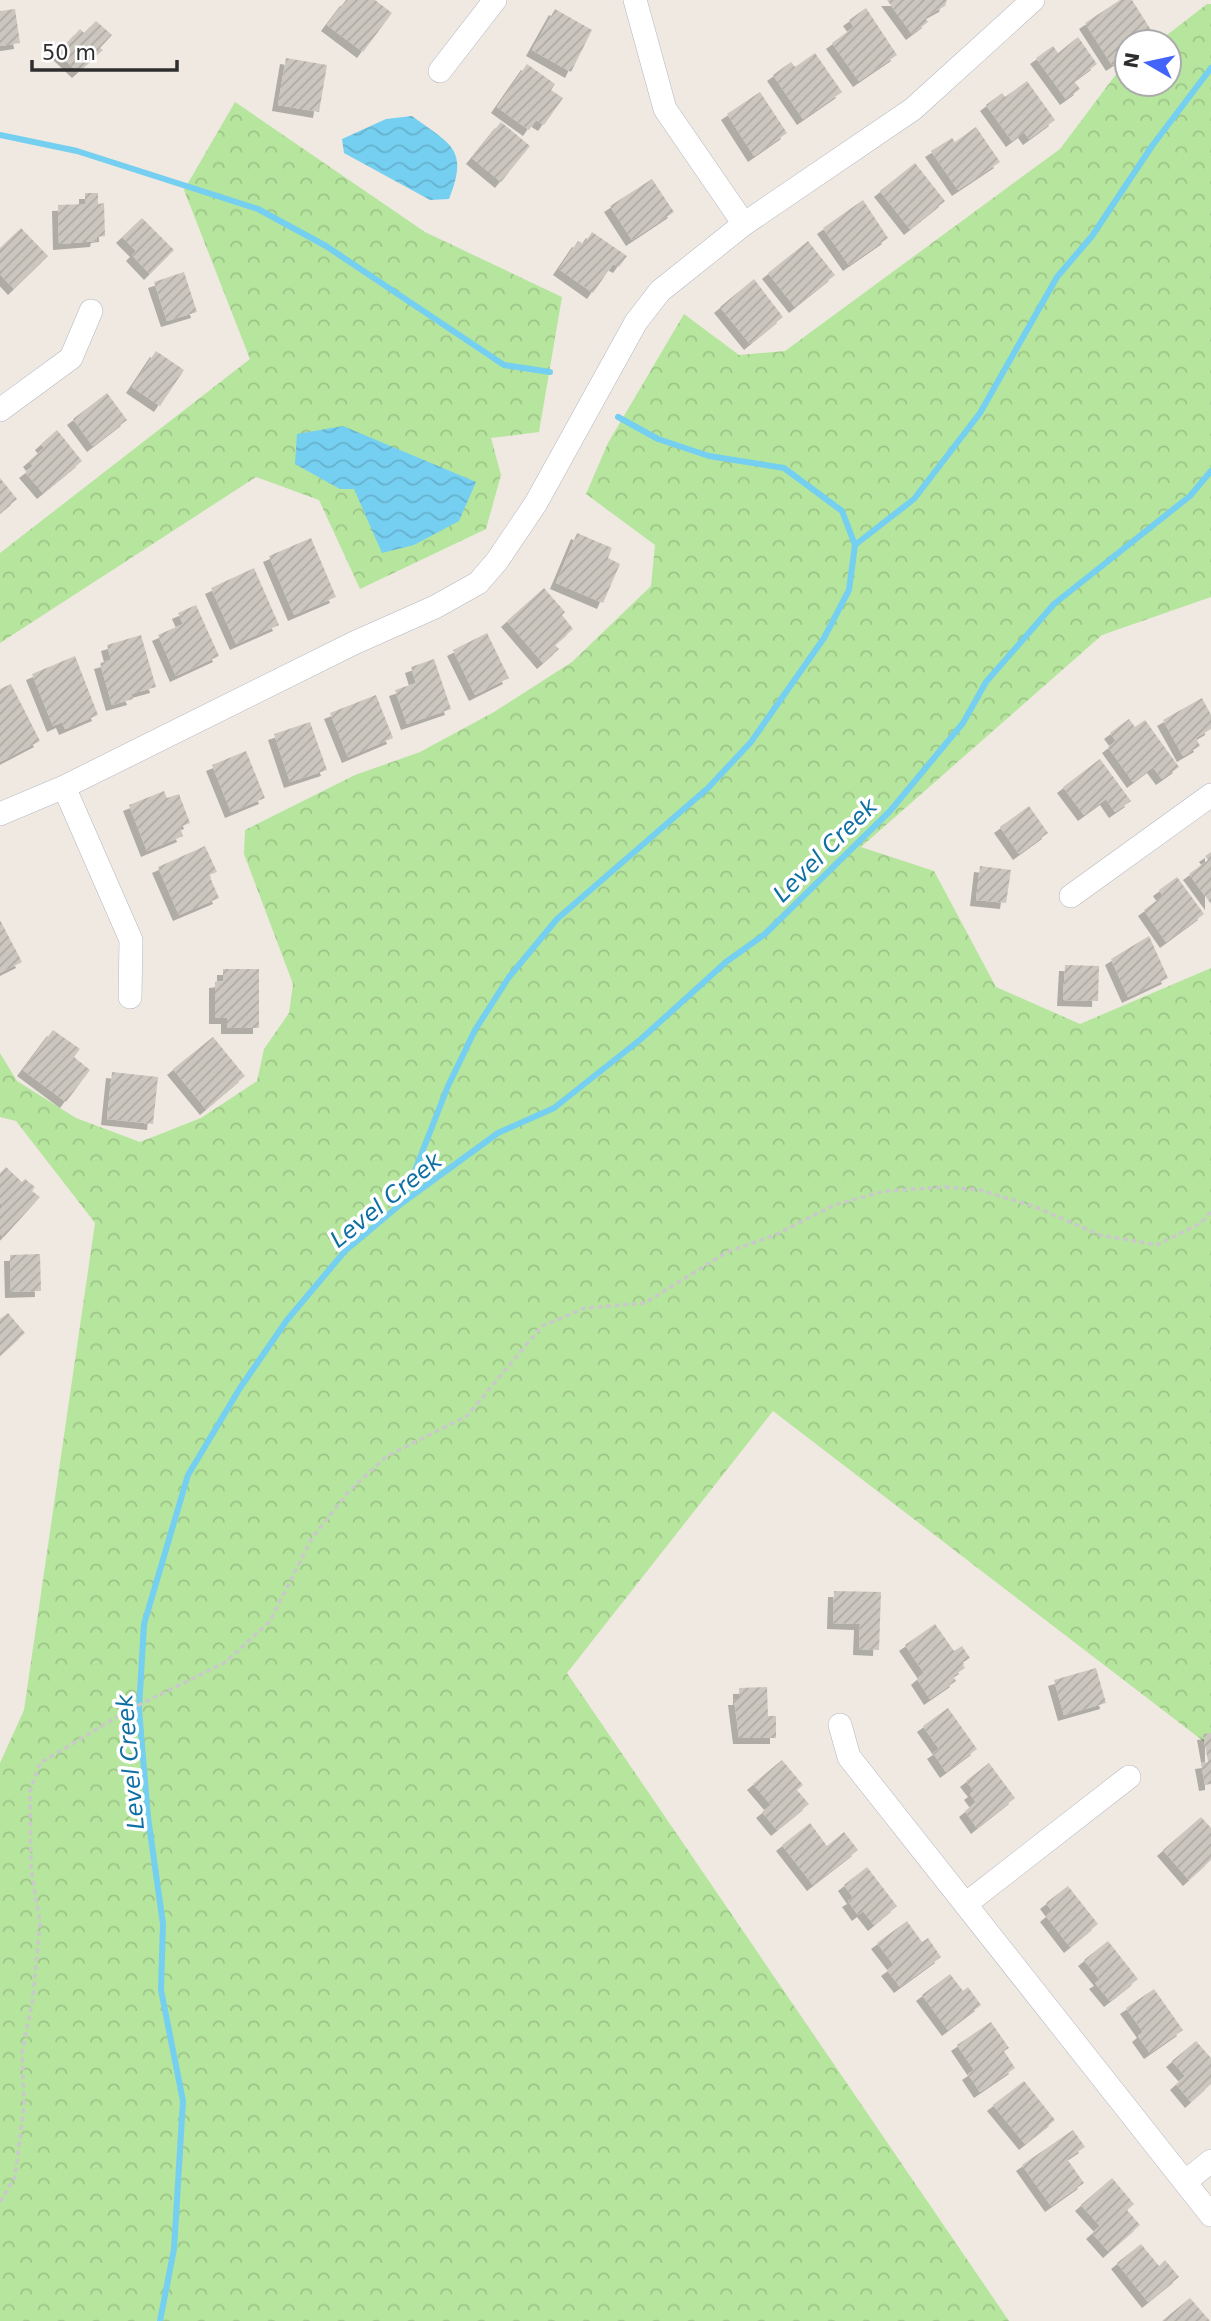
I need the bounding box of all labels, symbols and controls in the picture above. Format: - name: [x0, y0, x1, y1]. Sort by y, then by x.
- scale bar: [32, 28, 177, 72]
- north arrow: [1113, 28, 1183, 98]
- text: 50 m: [42, 41, 96, 65]
- text: N: [1119, 51, 1143, 70]
- water label: Level Creek: [768, 792, 883, 907]
- water label: Level Creek: [325, 1146, 448, 1253]
- water label: Level Creek: [111, 1692, 149, 1831]

